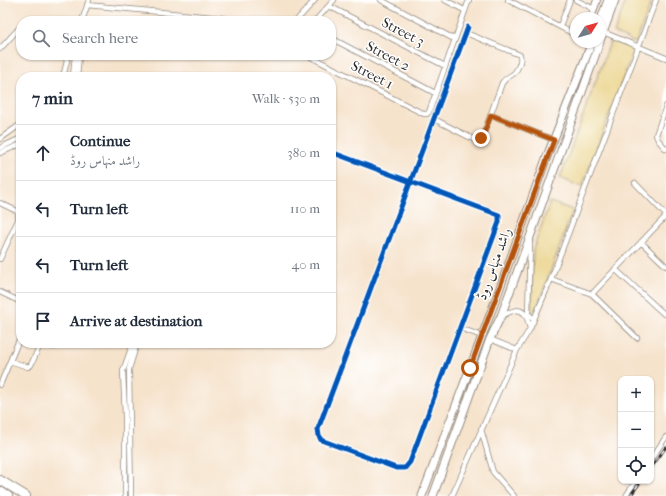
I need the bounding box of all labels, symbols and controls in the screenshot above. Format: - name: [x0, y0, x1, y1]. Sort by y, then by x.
- north arrow: [570, 12, 606, 48]
- street label: Street 3: [379, 14, 427, 50]
- search box: [16, 16, 336, 60]
- icon: search: [30, 27, 52, 49]
- text: Search here: [62, 29, 138, 47]
- street label: Street 2: [363, 37, 413, 75]
- street label: Street 1: [348, 57, 396, 93]
- text: 7 min: [32, 88, 73, 108]
- text: Walk · 530 m: [252, 91, 320, 106]
- route end: [472, 129, 490, 147]
- text: Continue: [70, 132, 130, 150]
- icon: ahead: [32, 142, 54, 164]
- text: 380 m: [287, 145, 320, 160]
- text: راشد منہاس روڈ: [70, 153, 140, 168]
- icon: left: [32, 198, 54, 220]
- text: Turn left: [70, 200, 128, 218]
- text: 110 m: [290, 201, 320, 216]
- street label: راشد منہاس روڈ: [473, 226, 516, 303]
- icon: left: [32, 254, 54, 276]
- text: Turn left: [70, 256, 128, 274]
- text: 40 m: [292, 257, 320, 272]
- icon: arrive: [32, 310, 54, 332]
- text: Arrive at destination: [70, 312, 202, 330]
- route start: [461, 359, 479, 377]
- map controls: [618, 376, 654, 484]
- button: +: [618, 376, 654, 412]
- button: −: [618, 412, 654, 448]
- button: locate: [618, 448, 654, 484]

